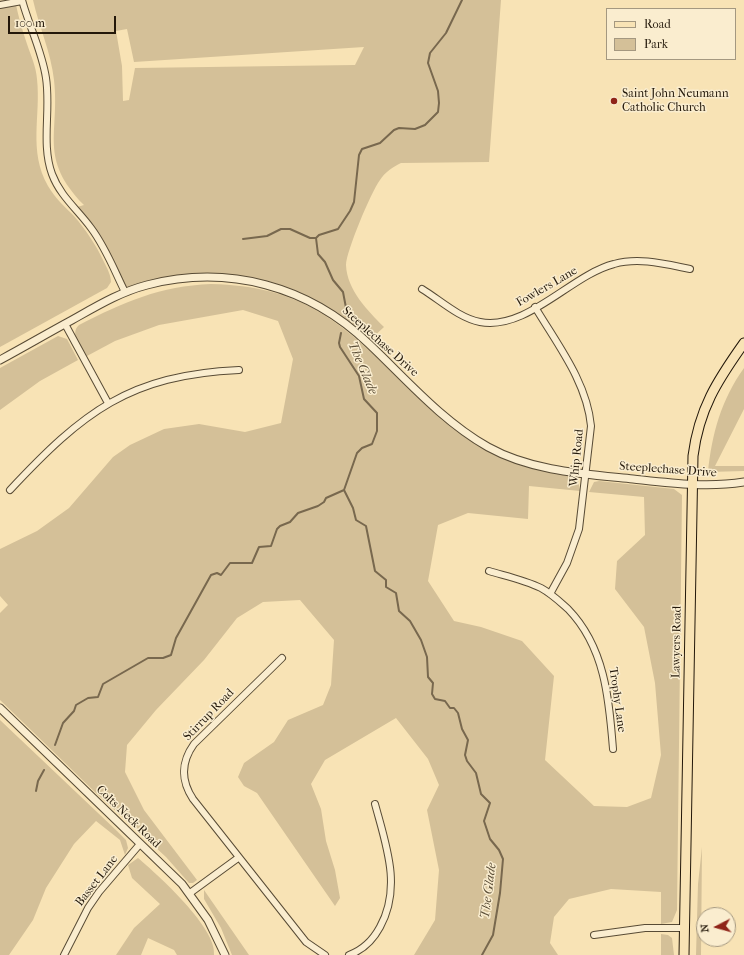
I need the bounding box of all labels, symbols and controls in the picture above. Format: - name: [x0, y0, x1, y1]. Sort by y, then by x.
- scale bar: [10, 8, 118, 34]
- legend: [606, 8, 736, 60]
- text: 100 m: [15, 16, 45, 30]
- text: Road: [644, 17, 671, 31]
- text: Park: [644, 37, 668, 51]
- place label: Saint John Neumann Catholic Church: [622, 87, 729, 115]
- marker: Saint John Neumann Catholic Church: [609, 96, 619, 106]
- street label: Fowlers Lane: [514, 264, 580, 310]
- street label: Steeplechase Drive: [339, 304, 421, 380]
- water label: The Glade: [344, 339, 380, 397]
- street label: Whip Road: [567, 428, 587, 488]
- street label: Steeplechase Drive: [619, 459, 717, 481]
- street label: Lawyers Road: [669, 606, 685, 678]
- street label: Trophy Lane: [605, 666, 629, 734]
- street label: Stirrup Road: [181, 686, 237, 744]
- street label: Colts Neck Road: [93, 783, 163, 851]
- street label: Basset Lane: [73, 853, 121, 909]
- water label: The Glade: [478, 862, 500, 920]
- north arrow: [696, 907, 736, 947]
- text: N: [698, 923, 711, 933]

